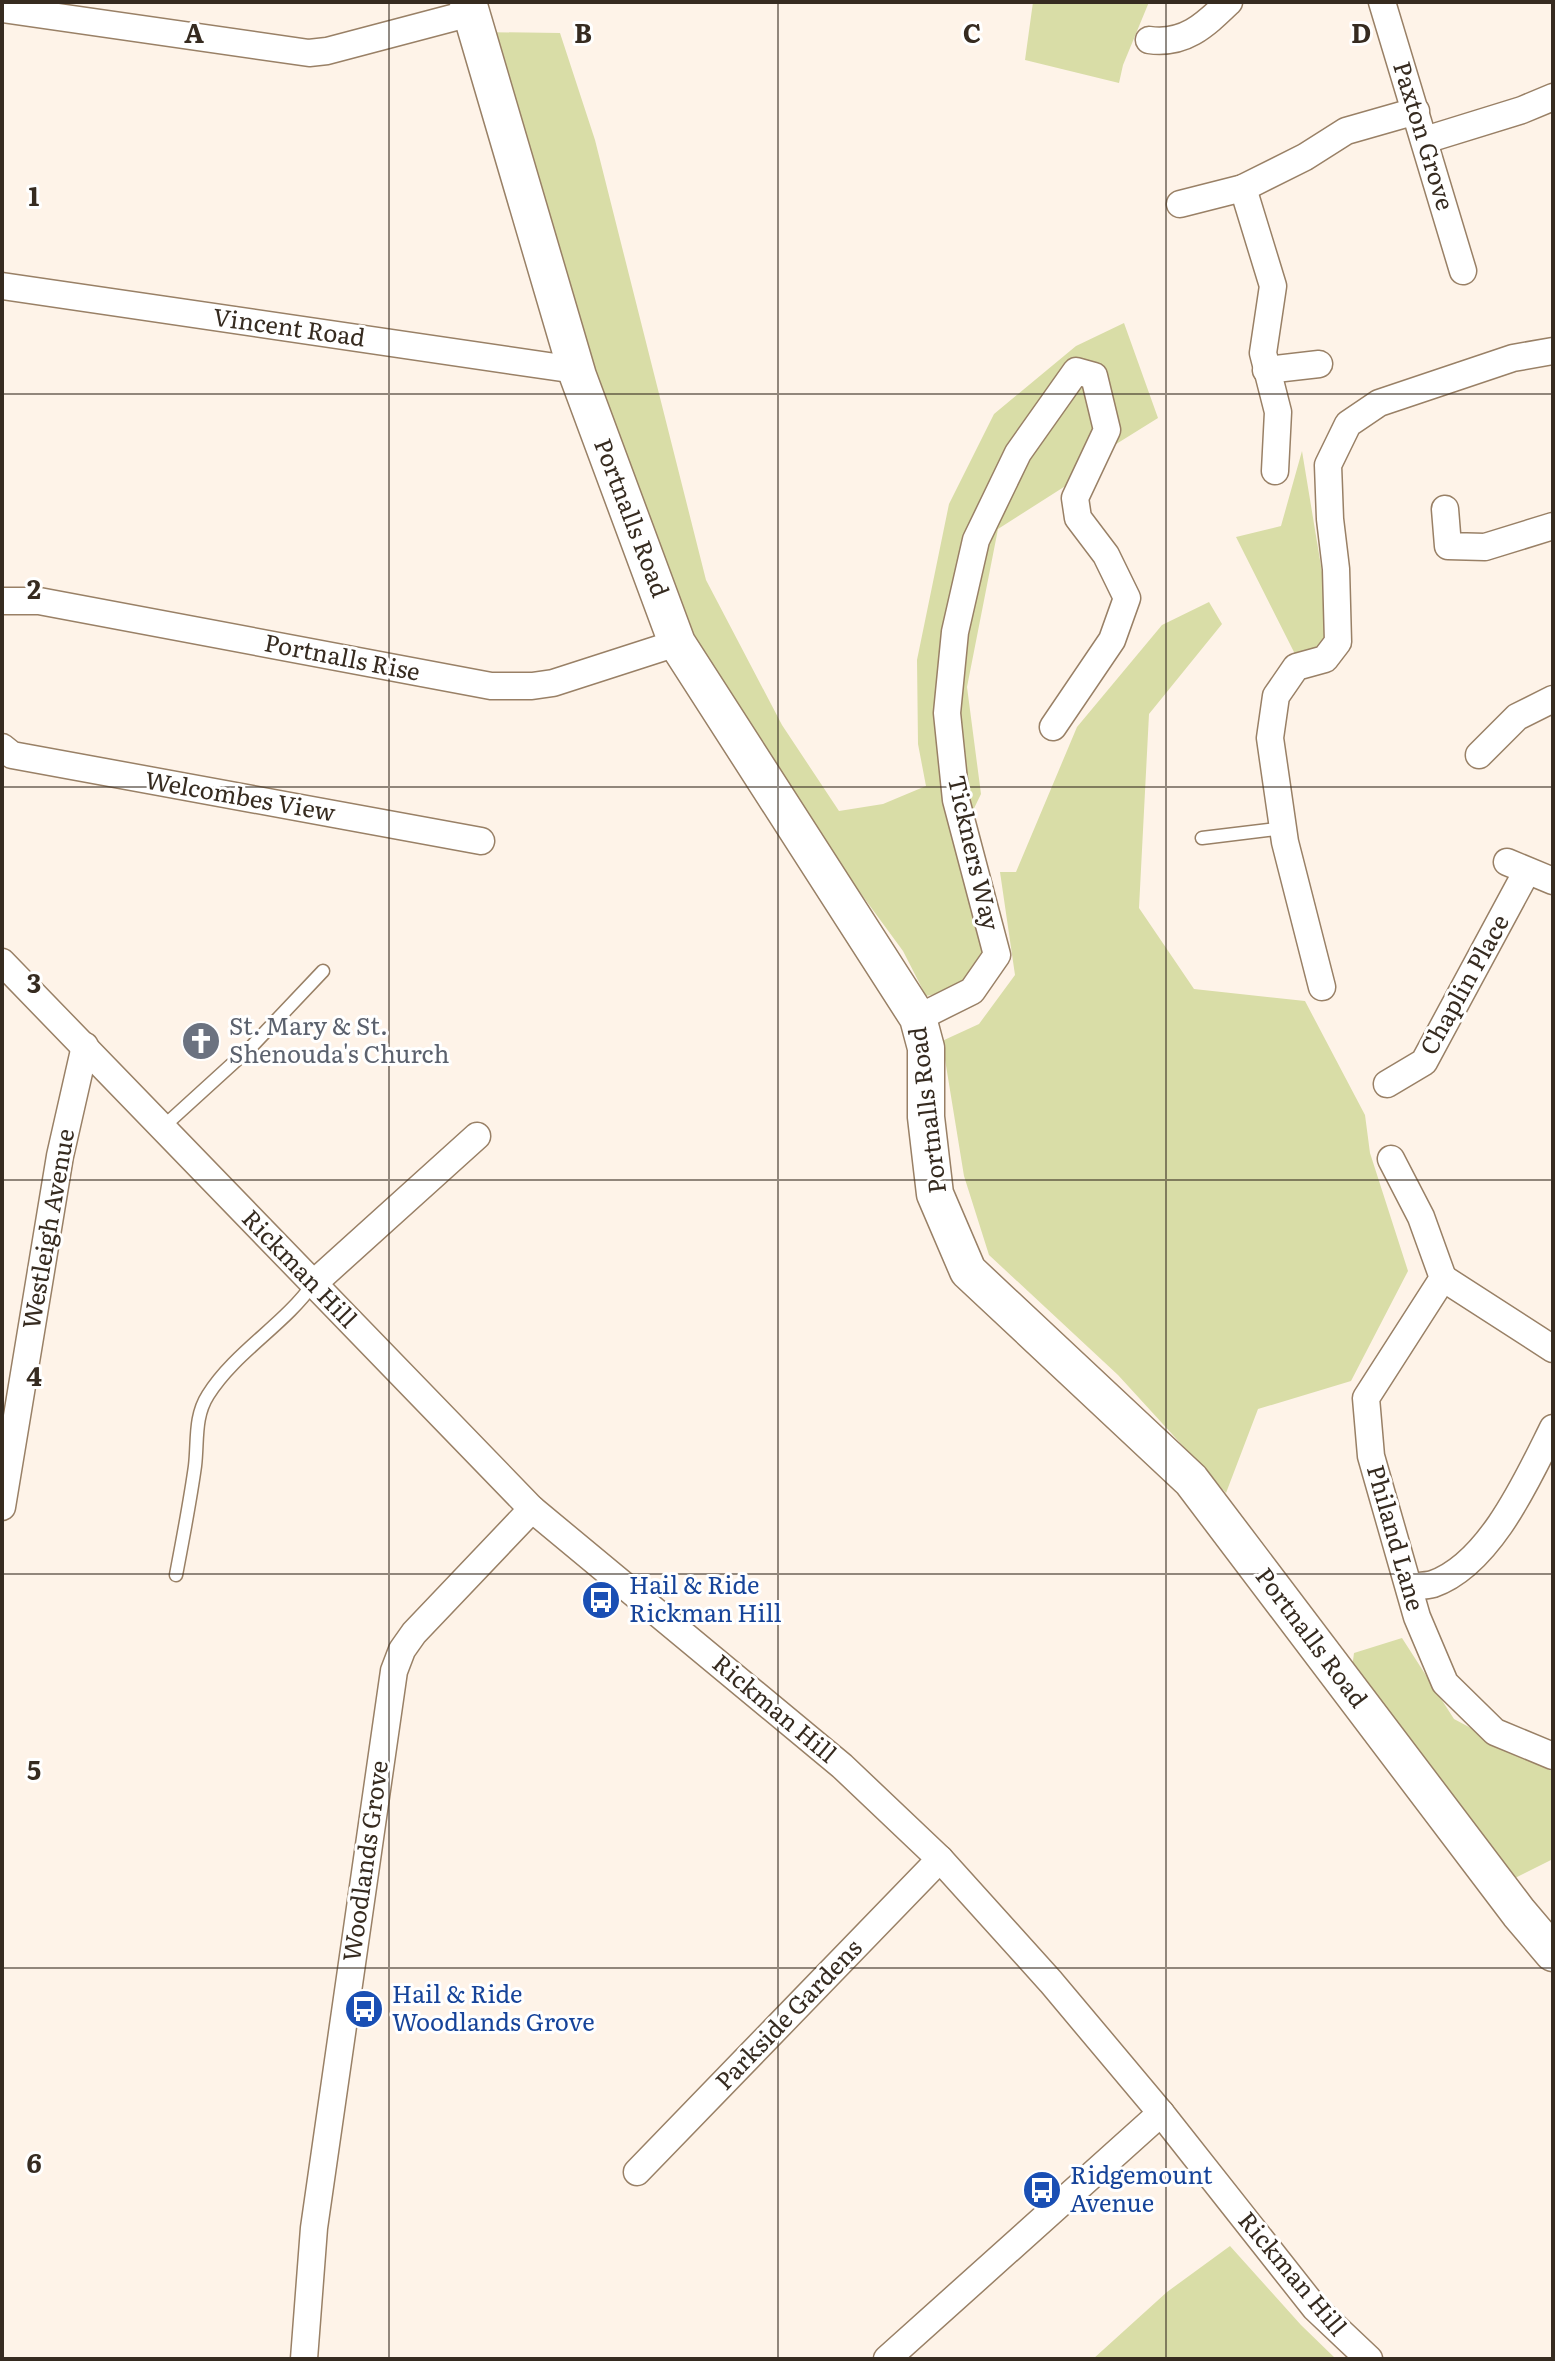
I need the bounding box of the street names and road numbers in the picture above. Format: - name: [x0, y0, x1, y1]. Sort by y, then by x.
- street label: Paxton Grove: [1386, 57, 1465, 214]
- street label: Vincent Road: [211, 298, 368, 354]
- street label: Portnalls Road: [587, 433, 680, 602]
- street label: Portnalls Rise: [262, 623, 423, 688]
- street label: Welcombes View: [142, 761, 339, 829]
- street label: Tickners Way: [941, 772, 1010, 934]
- street label: Chaplin Place: [1410, 907, 1516, 1060]
- street label: Portnalls Road: [898, 1025, 953, 1196]
- street label: Westleigh Avenue: [12, 1126, 81, 1331]
- street label: Rickman Hill: [235, 1200, 366, 1334]
- street label: Philand Lane: [1360, 1460, 1435, 1614]
- street label: Portnalls Road: [1249, 1559, 1378, 1714]
- street label: Rickman Hill: [706, 1645, 845, 1770]
- street label: Woodlands Grove: [332, 1758, 395, 1963]
- street label: Parkside Gardens: [706, 1930, 869, 2097]
- street label: Rickman Hill: [1231, 2203, 1356, 2342]

